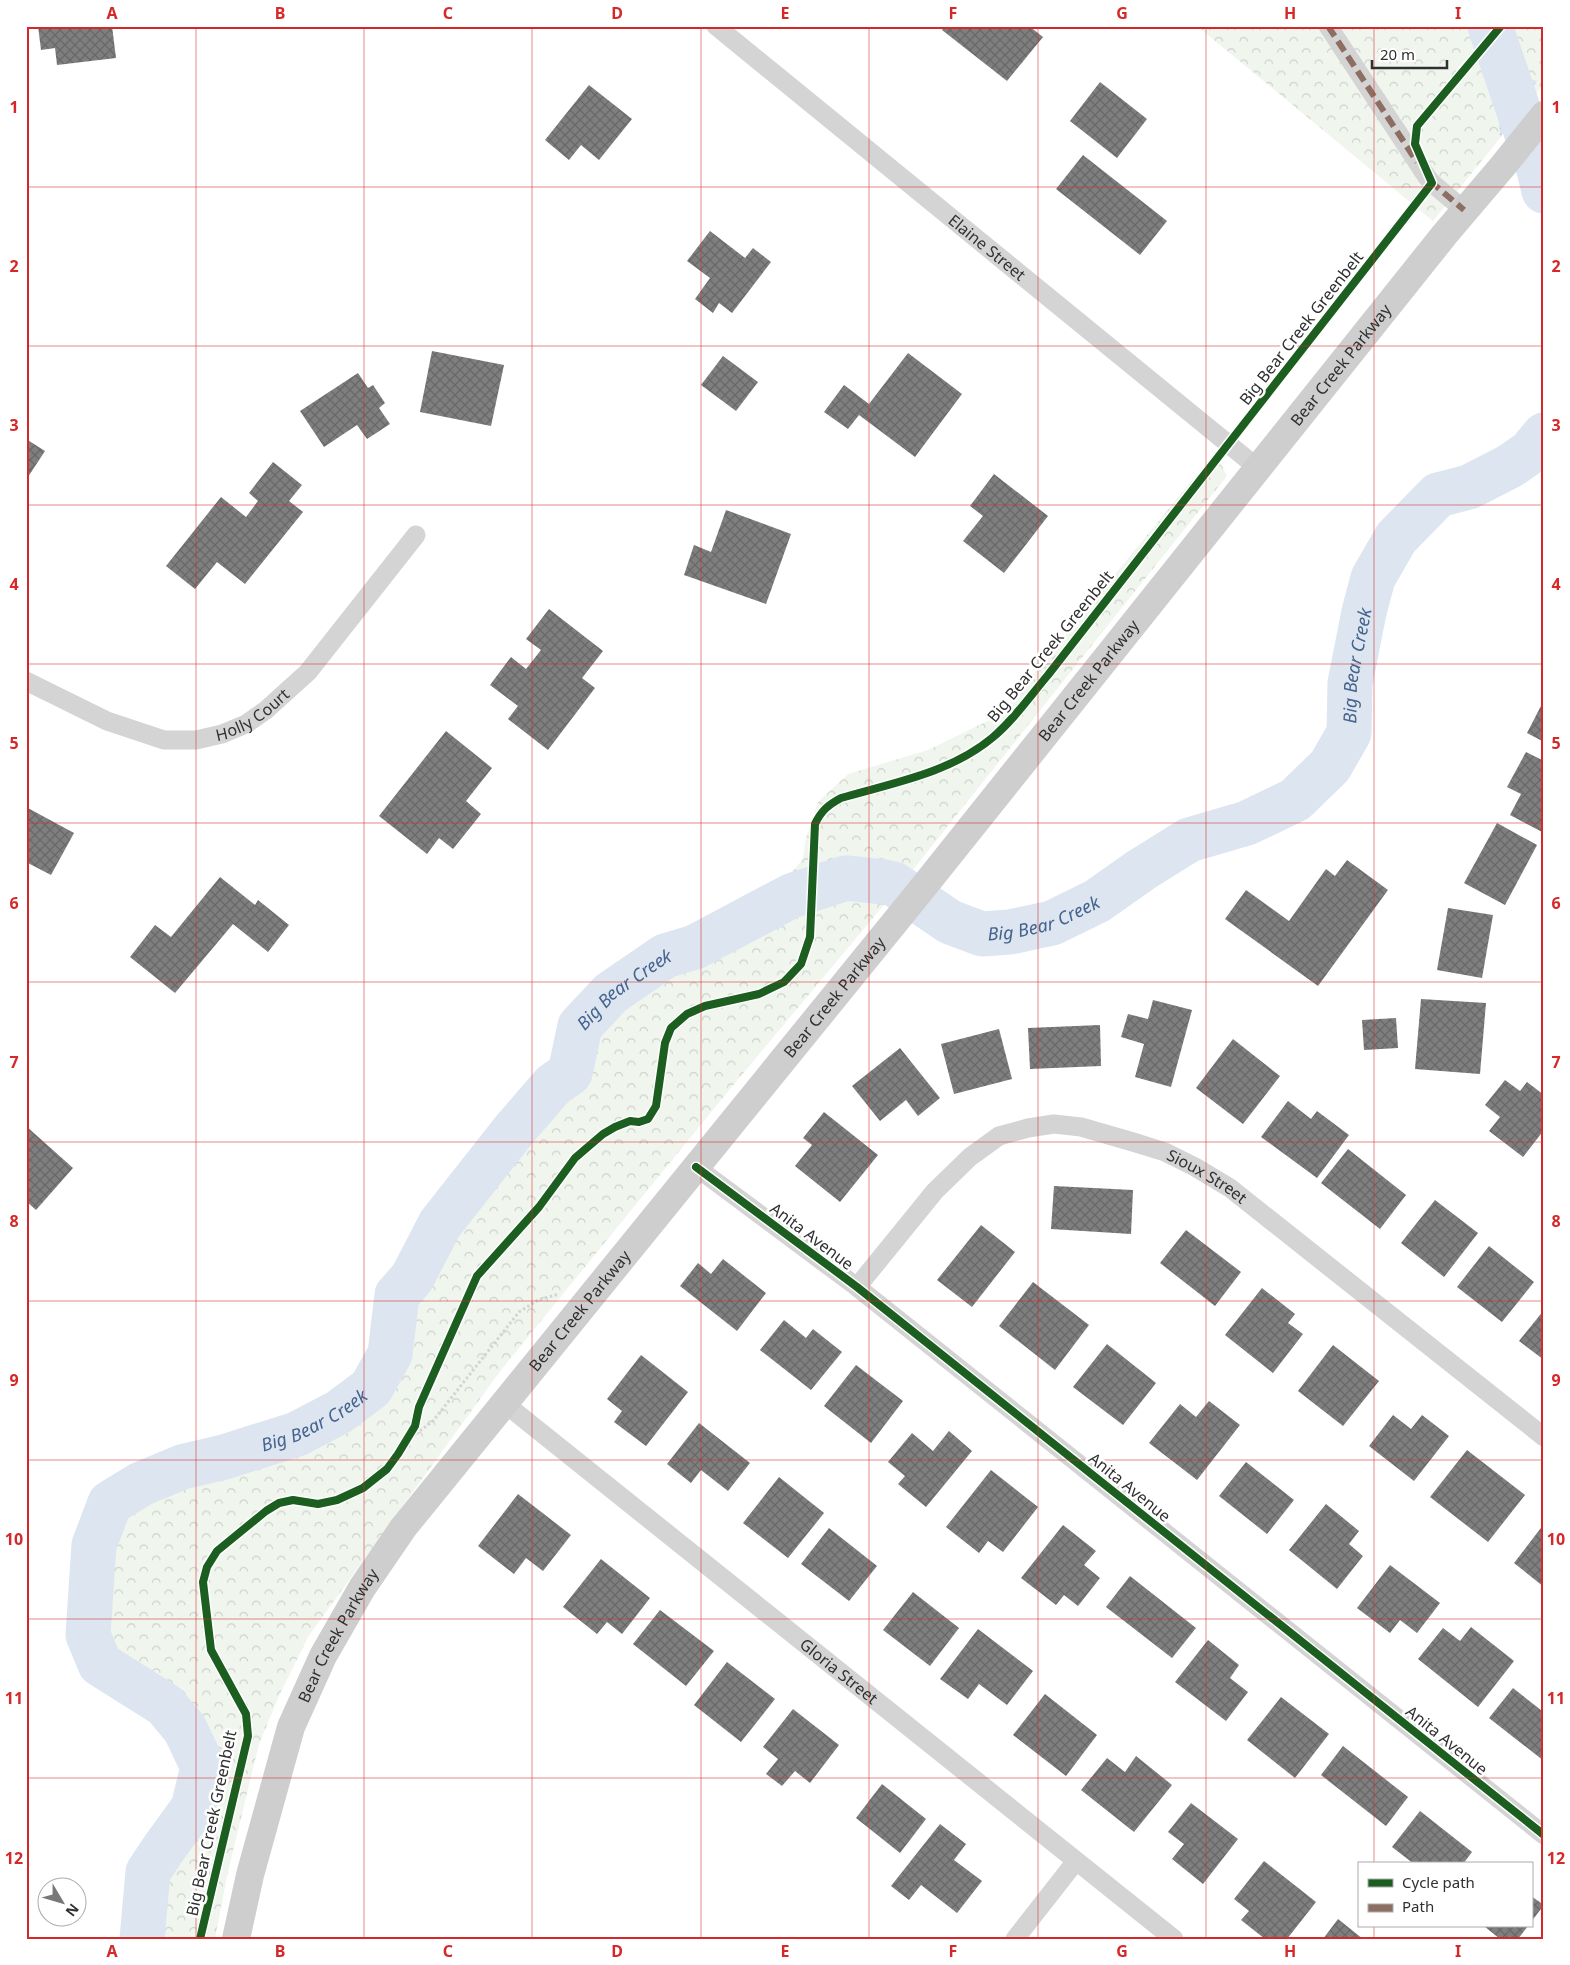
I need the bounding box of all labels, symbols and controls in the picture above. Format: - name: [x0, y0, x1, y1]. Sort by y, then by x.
- text: A: [106, 2, 118, 24]
- text: B: [275, 2, 285, 24]
- text: C: [443, 2, 453, 24]
- text: D: [611, 2, 623, 24]
- text: E: [781, 2, 790, 24]
- text: F: [949, 2, 957, 24]
- text: G: [1116, 2, 1128, 24]
- text: H: [1284, 2, 1296, 24]
- text: I: [1455, 2, 1461, 24]
- scale bar: [1372, 38, 1448, 70]
- text: 20 m: [1380, 44, 1415, 64]
- text: 1: [9, 96, 19, 118]
- text: 1: [1551, 96, 1561, 118]
- street label: Elaine Street: [944, 209, 1031, 286]
- street label: Big Bear Creek Greenbelt: [1234, 246, 1368, 409]
- text: 2: [9, 255, 19, 277]
- text: 2: [1551, 255, 1561, 277]
- street label: Bear Creek Parkway: [1285, 299, 1396, 430]
- text: 3: [9, 414, 19, 436]
- text: 3: [1551, 414, 1561, 436]
- street label: Big Bear Creek Greenbelt: [982, 565, 1118, 727]
- text: 4: [9, 573, 19, 595]
- text: 4: [1551, 573, 1561, 595]
- water label: Big Bear Creek: [1337, 605, 1377, 724]
- street label: Bear Creek Parkway: [1033, 614, 1144, 746]
- street label: Holly Court: [213, 683, 294, 746]
- text: 5: [9, 732, 19, 754]
- text: 5: [1551, 732, 1561, 754]
- water label: Big Bear Creek: [987, 889, 1104, 946]
- text: 6: [9, 892, 19, 914]
- text: 6: [1551, 892, 1561, 914]
- street label: Bear Creek Parkway: [778, 931, 890, 1062]
- water label: Big Bear Creek: [571, 943, 675, 1035]
- text: 7: [9, 1051, 19, 1073]
- text: 7: [1551, 1051, 1561, 1073]
- street label: Sioux Street: [1163, 1144, 1252, 1209]
- street label: Anita Avenue: [766, 1197, 858, 1275]
- text: 8: [9, 1210, 19, 1232]
- text: 8: [1551, 1210, 1561, 1232]
- street label: Bear Creek Parkway: [524, 1245, 636, 1376]
- text: 9: [9, 1369, 19, 1391]
- text: 9: [1551, 1369, 1561, 1391]
- water label: Big Bear Creek: [258, 1382, 373, 1457]
- street label: Anita Avenue: [1084, 1447, 1176, 1527]
- text: 10: [5, 1528, 23, 1550]
- text: 10: [1547, 1528, 1565, 1550]
- street label: Bear Creek Parkway: [292, 1563, 384, 1706]
- street label: Gloria Street: [795, 1633, 883, 1709]
- text: 11: [5, 1687, 23, 1709]
- text: 11: [1547, 1687, 1565, 1709]
- street label: Anita Avenue: [1401, 1700, 1493, 1780]
- street label: Big Bear Creek Greenbelt: [181, 1728, 242, 1918]
- text: 12: [5, 1847, 23, 1869]
- text: 12: [1547, 1847, 1565, 1869]
- legend: [1358, 1862, 1532, 1928]
- text: Cycle path: [1402, 1872, 1475, 1892]
- north arrow: [38, 1878, 88, 1928]
- text: Path: [1402, 1896, 1434, 1916]
- text: N: [62, 1900, 84, 1921]
- text: A: [106, 1940, 118, 1962]
- text: B: [275, 1940, 285, 1962]
- text: C: [443, 1940, 453, 1962]
- text: D: [611, 1940, 623, 1962]
- text: E: [781, 1940, 790, 1962]
- text: F: [949, 1940, 957, 1962]
- text: G: [1116, 1940, 1128, 1962]
- text: H: [1284, 1940, 1296, 1962]
- text: I: [1455, 1940, 1461, 1962]

